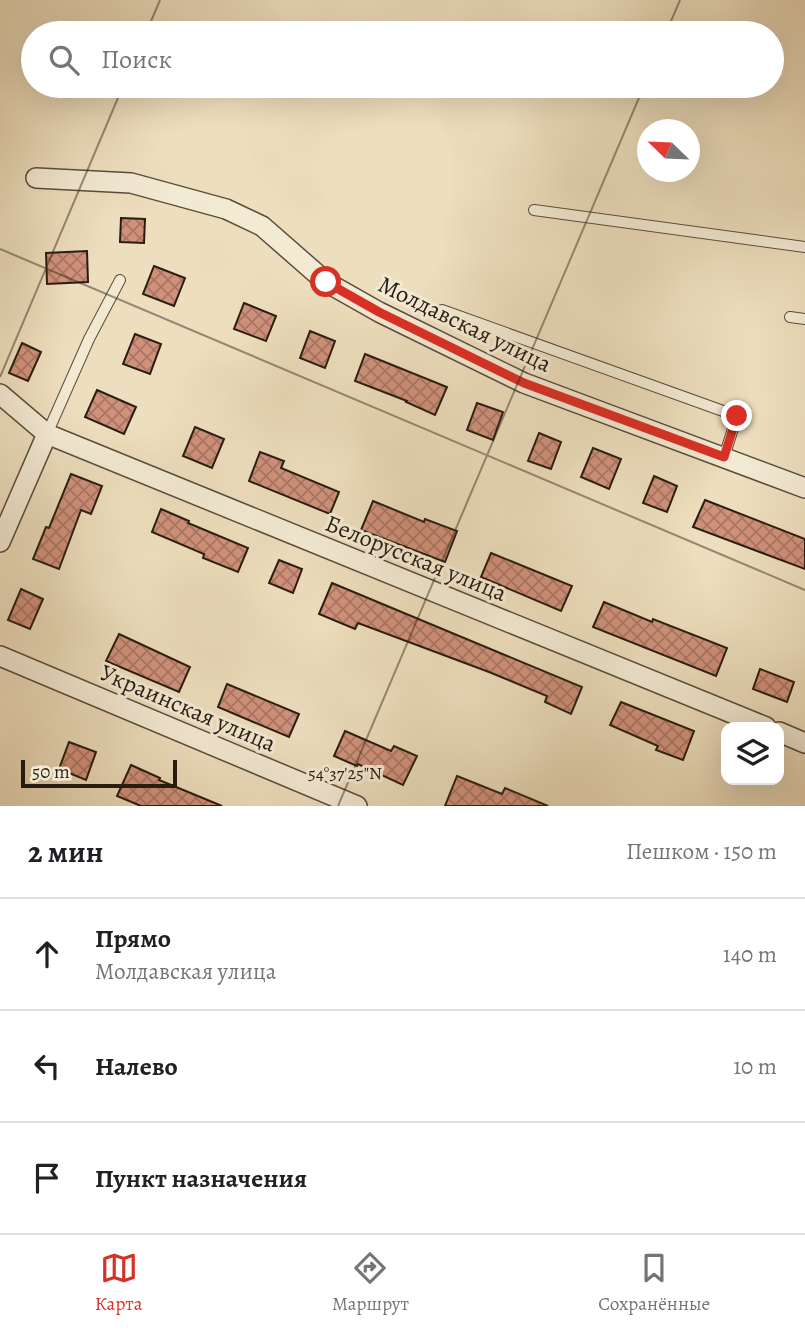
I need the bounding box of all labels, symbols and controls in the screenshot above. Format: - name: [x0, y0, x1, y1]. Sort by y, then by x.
- search box: [21, 21, 784, 98]
- icon: search: [45, 41, 83, 79]
- text: Поиск: [101, 42, 172, 77]
- north arrow: [637, 119, 700, 182]
- route start: [310, 266, 341, 297]
- street label: Молдавская улица: [373, 268, 557, 380]
- route end: [721, 400, 752, 431]
- street label: Белорусская улица: [320, 507, 512, 609]
- street label: Украинская улица: [95, 657, 281, 759]
- map controls: [721, 722, 784, 785]
- button: layers: [721, 722, 784, 785]
- scale bar: [21, 757, 177, 789]
- text: 50 m: [32, 759, 70, 785]
- text: 54°37'25"N: [308, 761, 382, 785]
- text: 2 мин: [28, 832, 103, 872]
- text: Пешком · 150 m: [626, 836, 777, 867]
- text: Прямо: [95, 921, 171, 956]
- icon: ahead: [28, 935, 66, 973]
- text: 140 m: [723, 939, 777, 970]
- text: Молдавская улица: [95, 956, 276, 987]
- icon: left: [28, 1047, 66, 1085]
- text: Налево: [95, 1049, 178, 1084]
- text: 10 m: [733, 1051, 777, 1082]
- icon: arrive: [28, 1159, 66, 1197]
- text: Пункт назначения: [95, 1161, 307, 1196]
- tab: Карта: [95, 1249, 143, 1317]
- tab: Маршрут: [332, 1249, 409, 1317]
- tab: Сохранённые: [598, 1249, 710, 1317]

